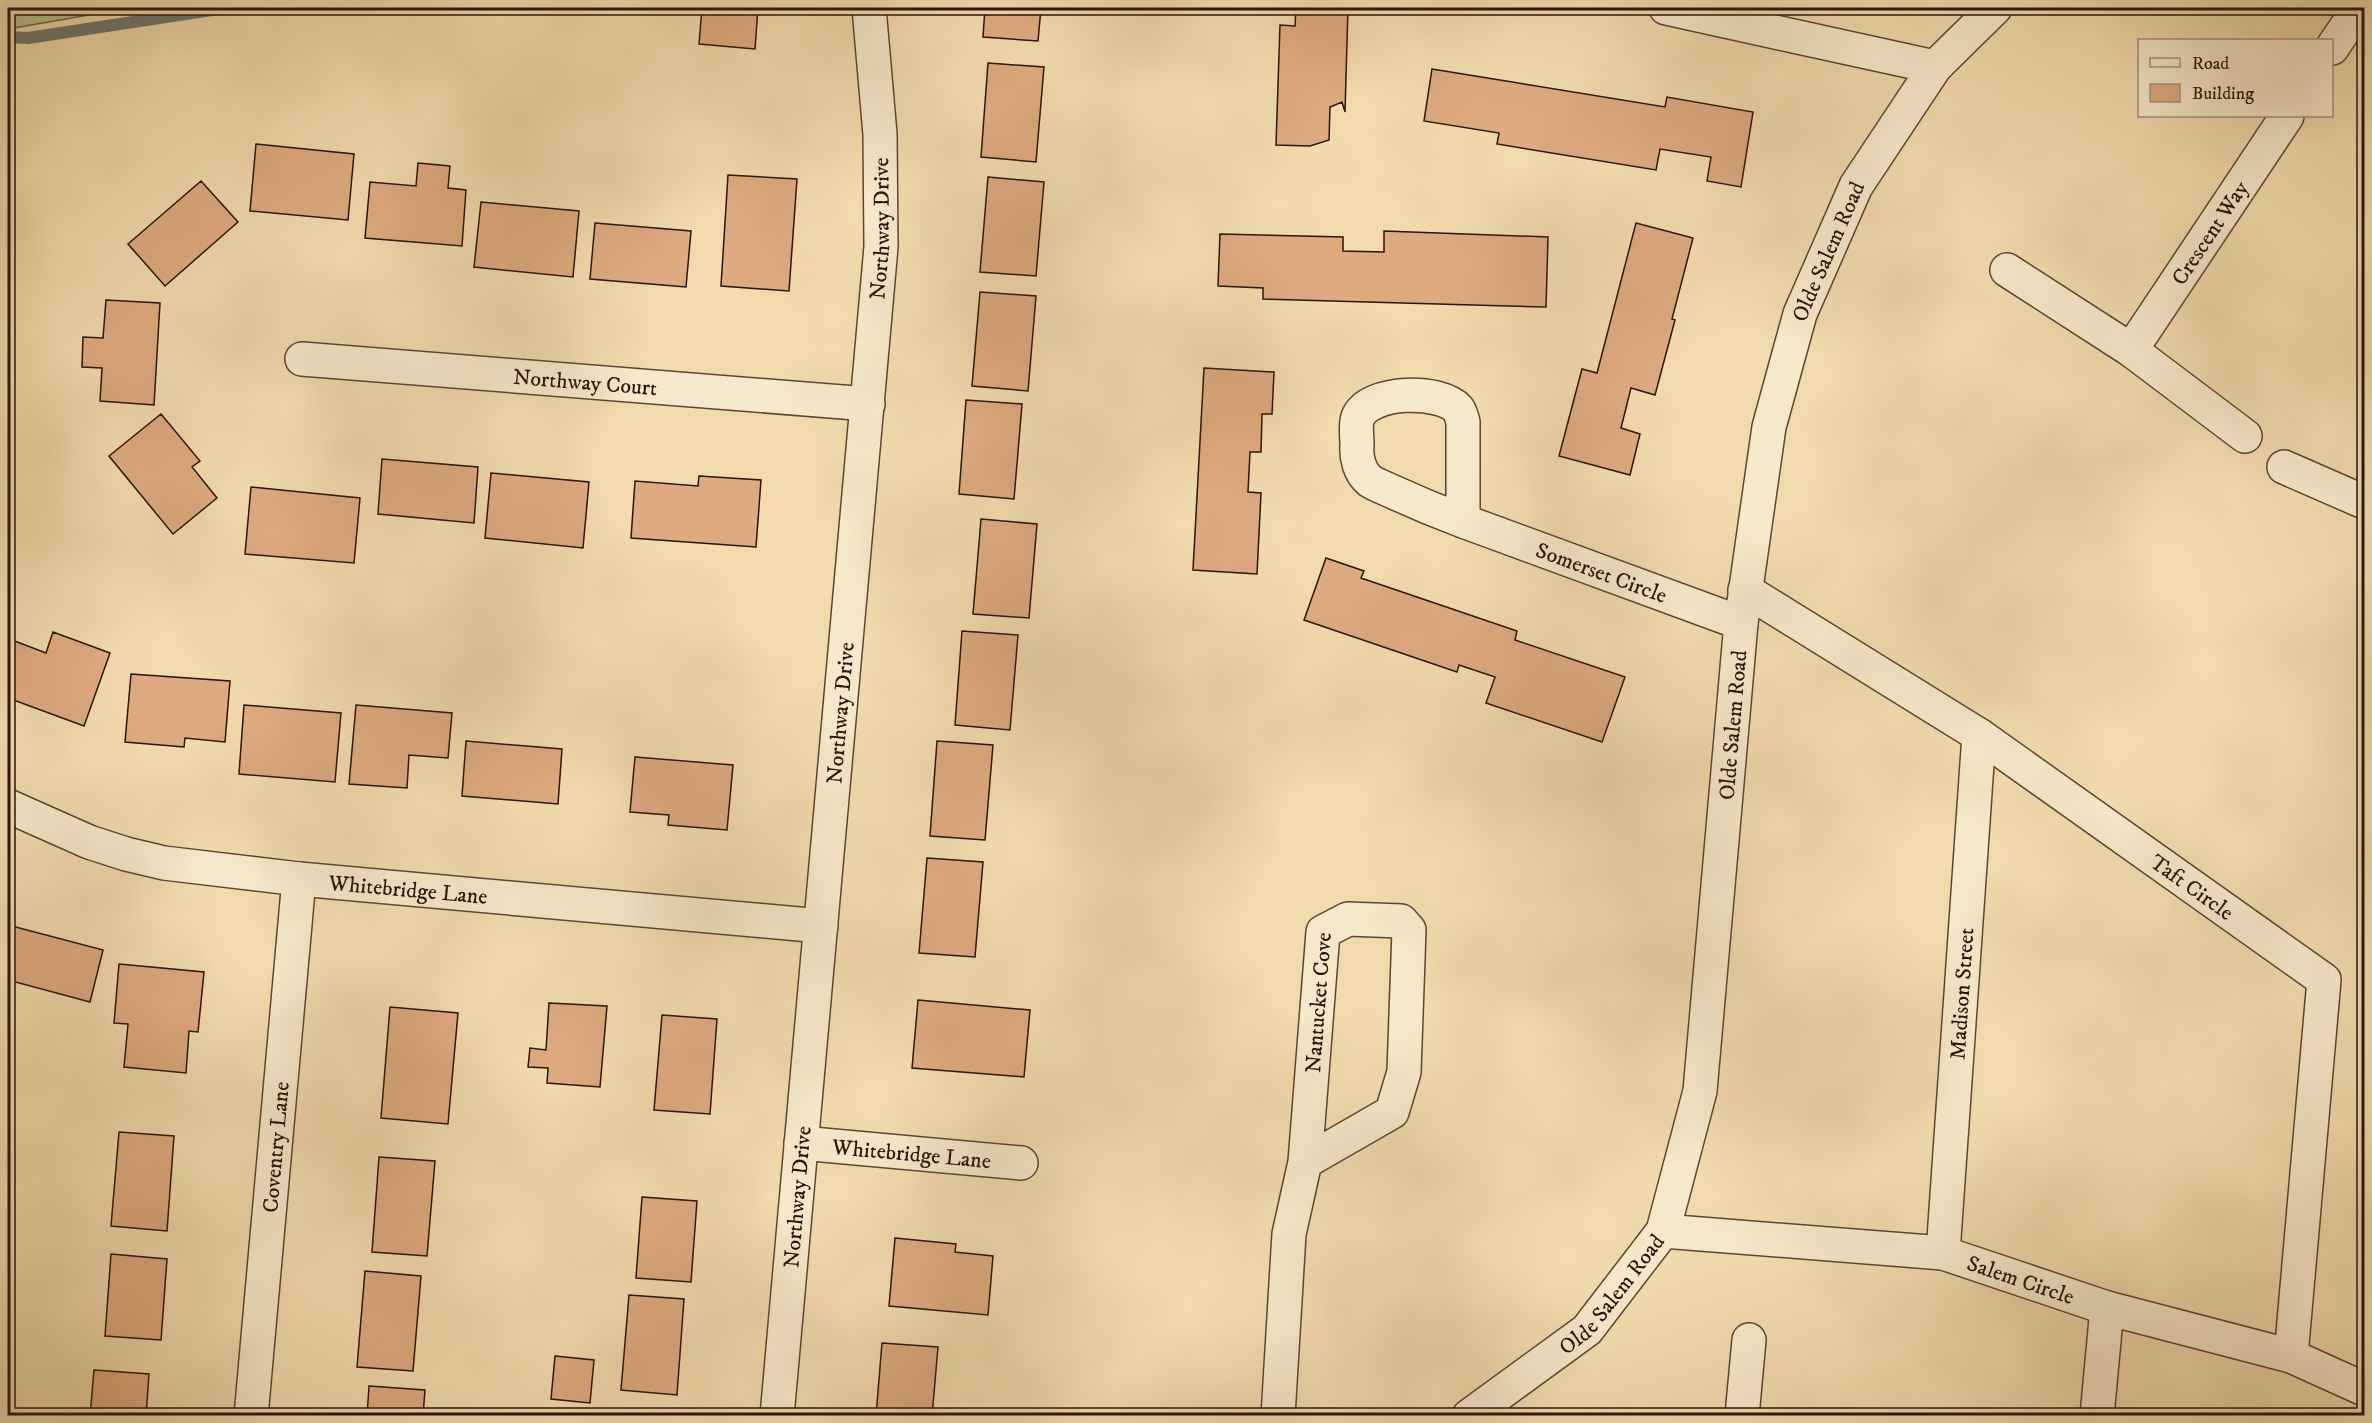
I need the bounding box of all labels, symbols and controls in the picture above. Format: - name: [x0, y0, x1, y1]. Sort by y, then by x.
- legend: [2138, 39, 2333, 117]
- text: Road: [2192, 53, 2229, 75]
- text: Building: [2192, 83, 2254, 105]
- street label: Northway Drive: [864, 157, 896, 301]
- street label: Crescent Way: [2166, 176, 2255, 291]
- street label: Olde Salem Road: [1786, 178, 1871, 326]
- street label: Northway Court: [512, 364, 658, 402]
- street label: Somerset Circle: [1532, 537, 1671, 610]
- street label: Northway Drive: [821, 641, 861, 785]
- street label: Olde Salem Road: [1714, 649, 1754, 801]
- street label: Taft Circle: [2144, 849, 2239, 927]
- street label: Whitebridge Lane: [326, 870, 489, 911]
- street label: Madison Street: [1944, 927, 1981, 1061]
- street label: Nantucket Cove: [1300, 931, 1338, 1074]
- street label: Coventry Lane: [257, 1080, 296, 1214]
- street label: Northway Drive: [778, 1125, 818, 1269]
- street label: Whitebridge Lane: [830, 1134, 992, 1175]
- street label: Olde Salem Road: [1554, 1229, 1671, 1361]
- street label: Salem Circle: [1963, 1250, 2077, 1311]

